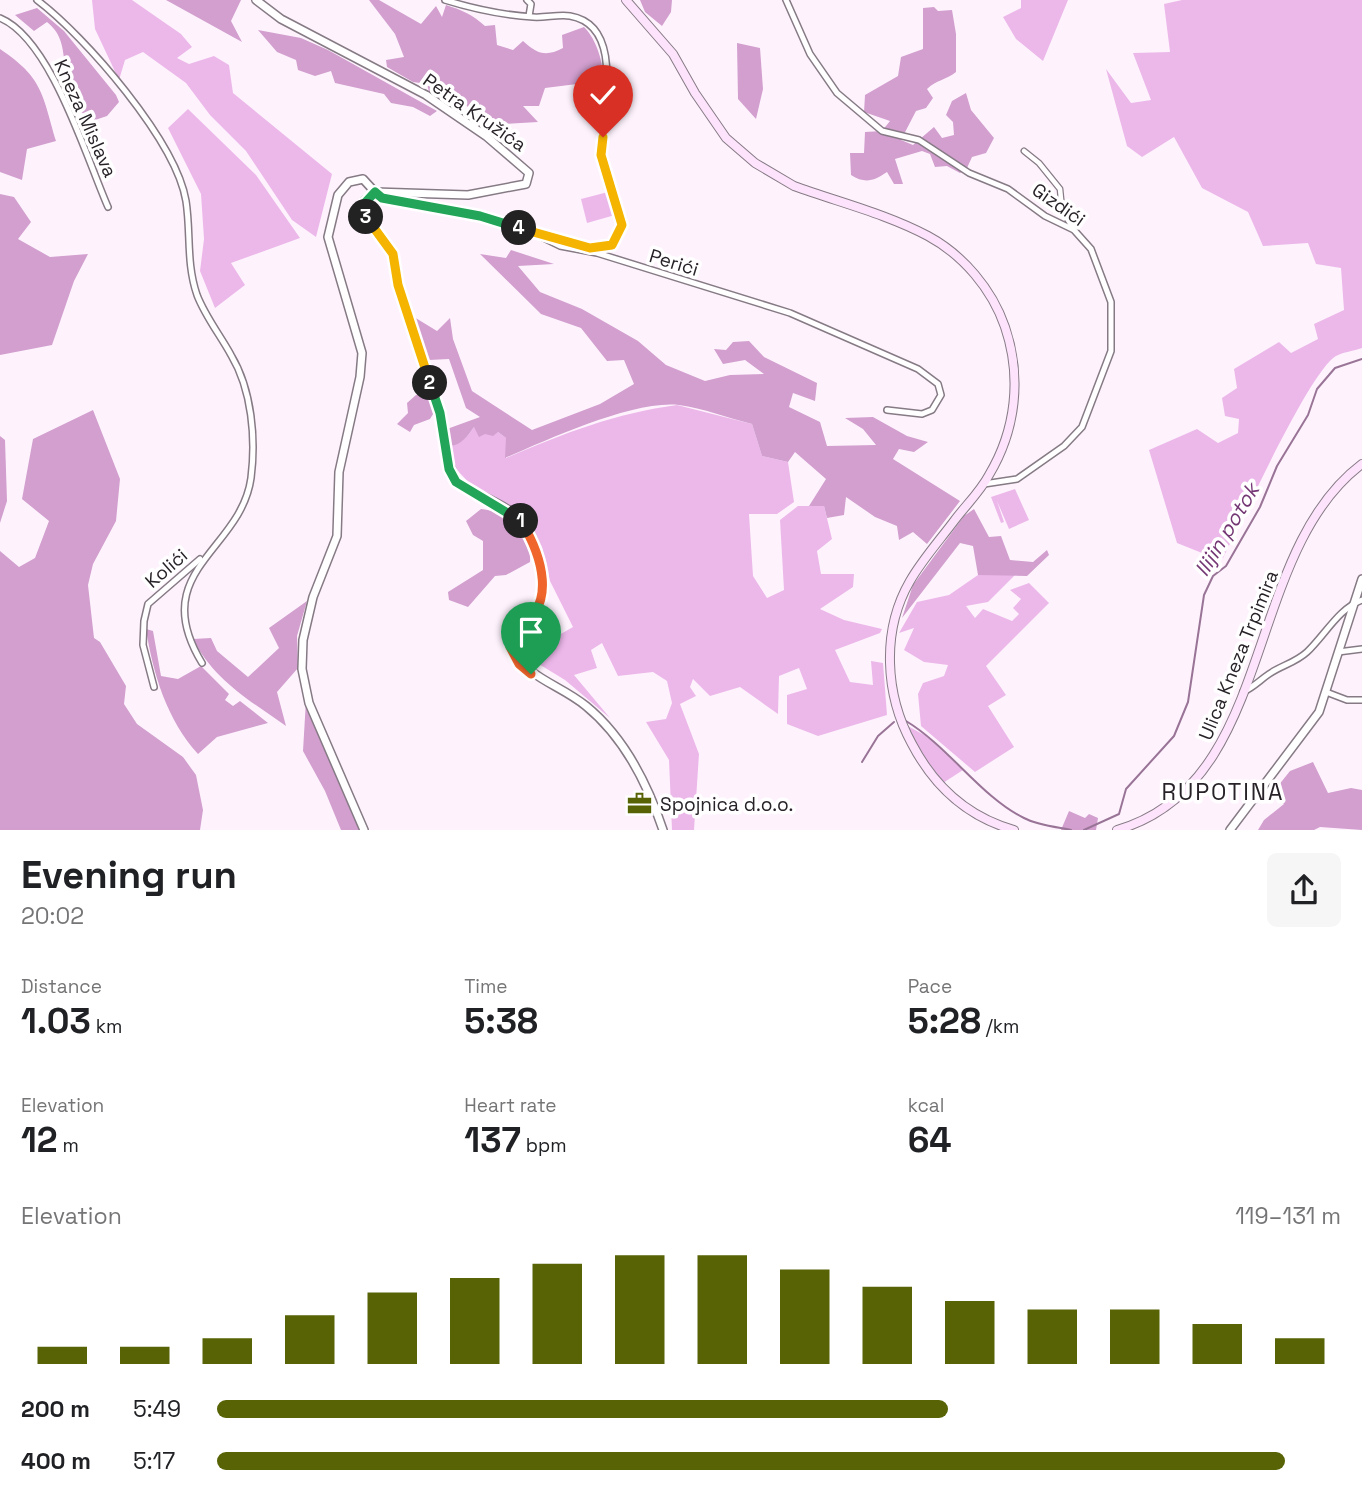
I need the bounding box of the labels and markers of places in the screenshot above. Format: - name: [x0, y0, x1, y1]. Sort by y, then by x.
- pin: [573, 65, 633, 137]
- pin: 3: [348, 200, 384, 234]
- pin: 4: [502, 210, 536, 246]
- pin: 2: [412, 366, 448, 400]
- pin: 1: [504, 504, 538, 538]
- pin: [501, 602, 561, 674]
- office icon: Spojnica d.o.o.: [626, 790, 654, 818]
- place label: Spojnica d.o.o.: [660, 792, 793, 817]

